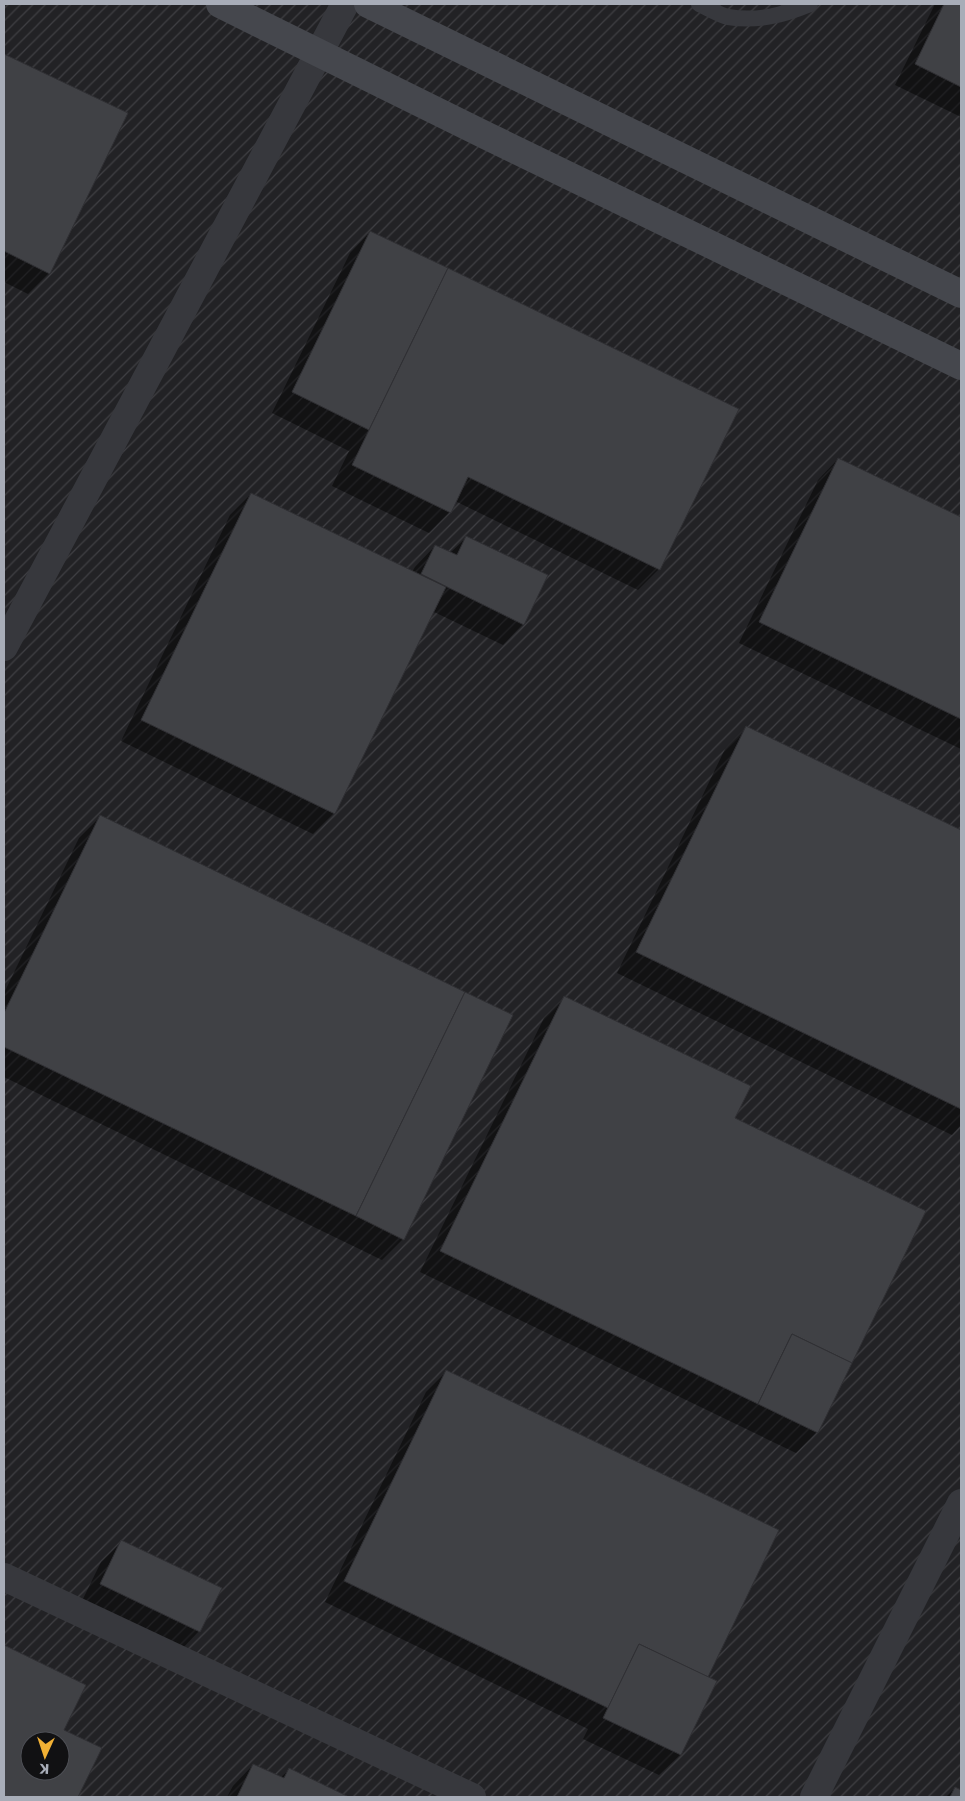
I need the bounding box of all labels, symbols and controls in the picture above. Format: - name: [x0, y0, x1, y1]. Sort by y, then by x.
- north arrow: [20, 1731, 70, 1781]
- text: K: [39, 1759, 50, 1779]

